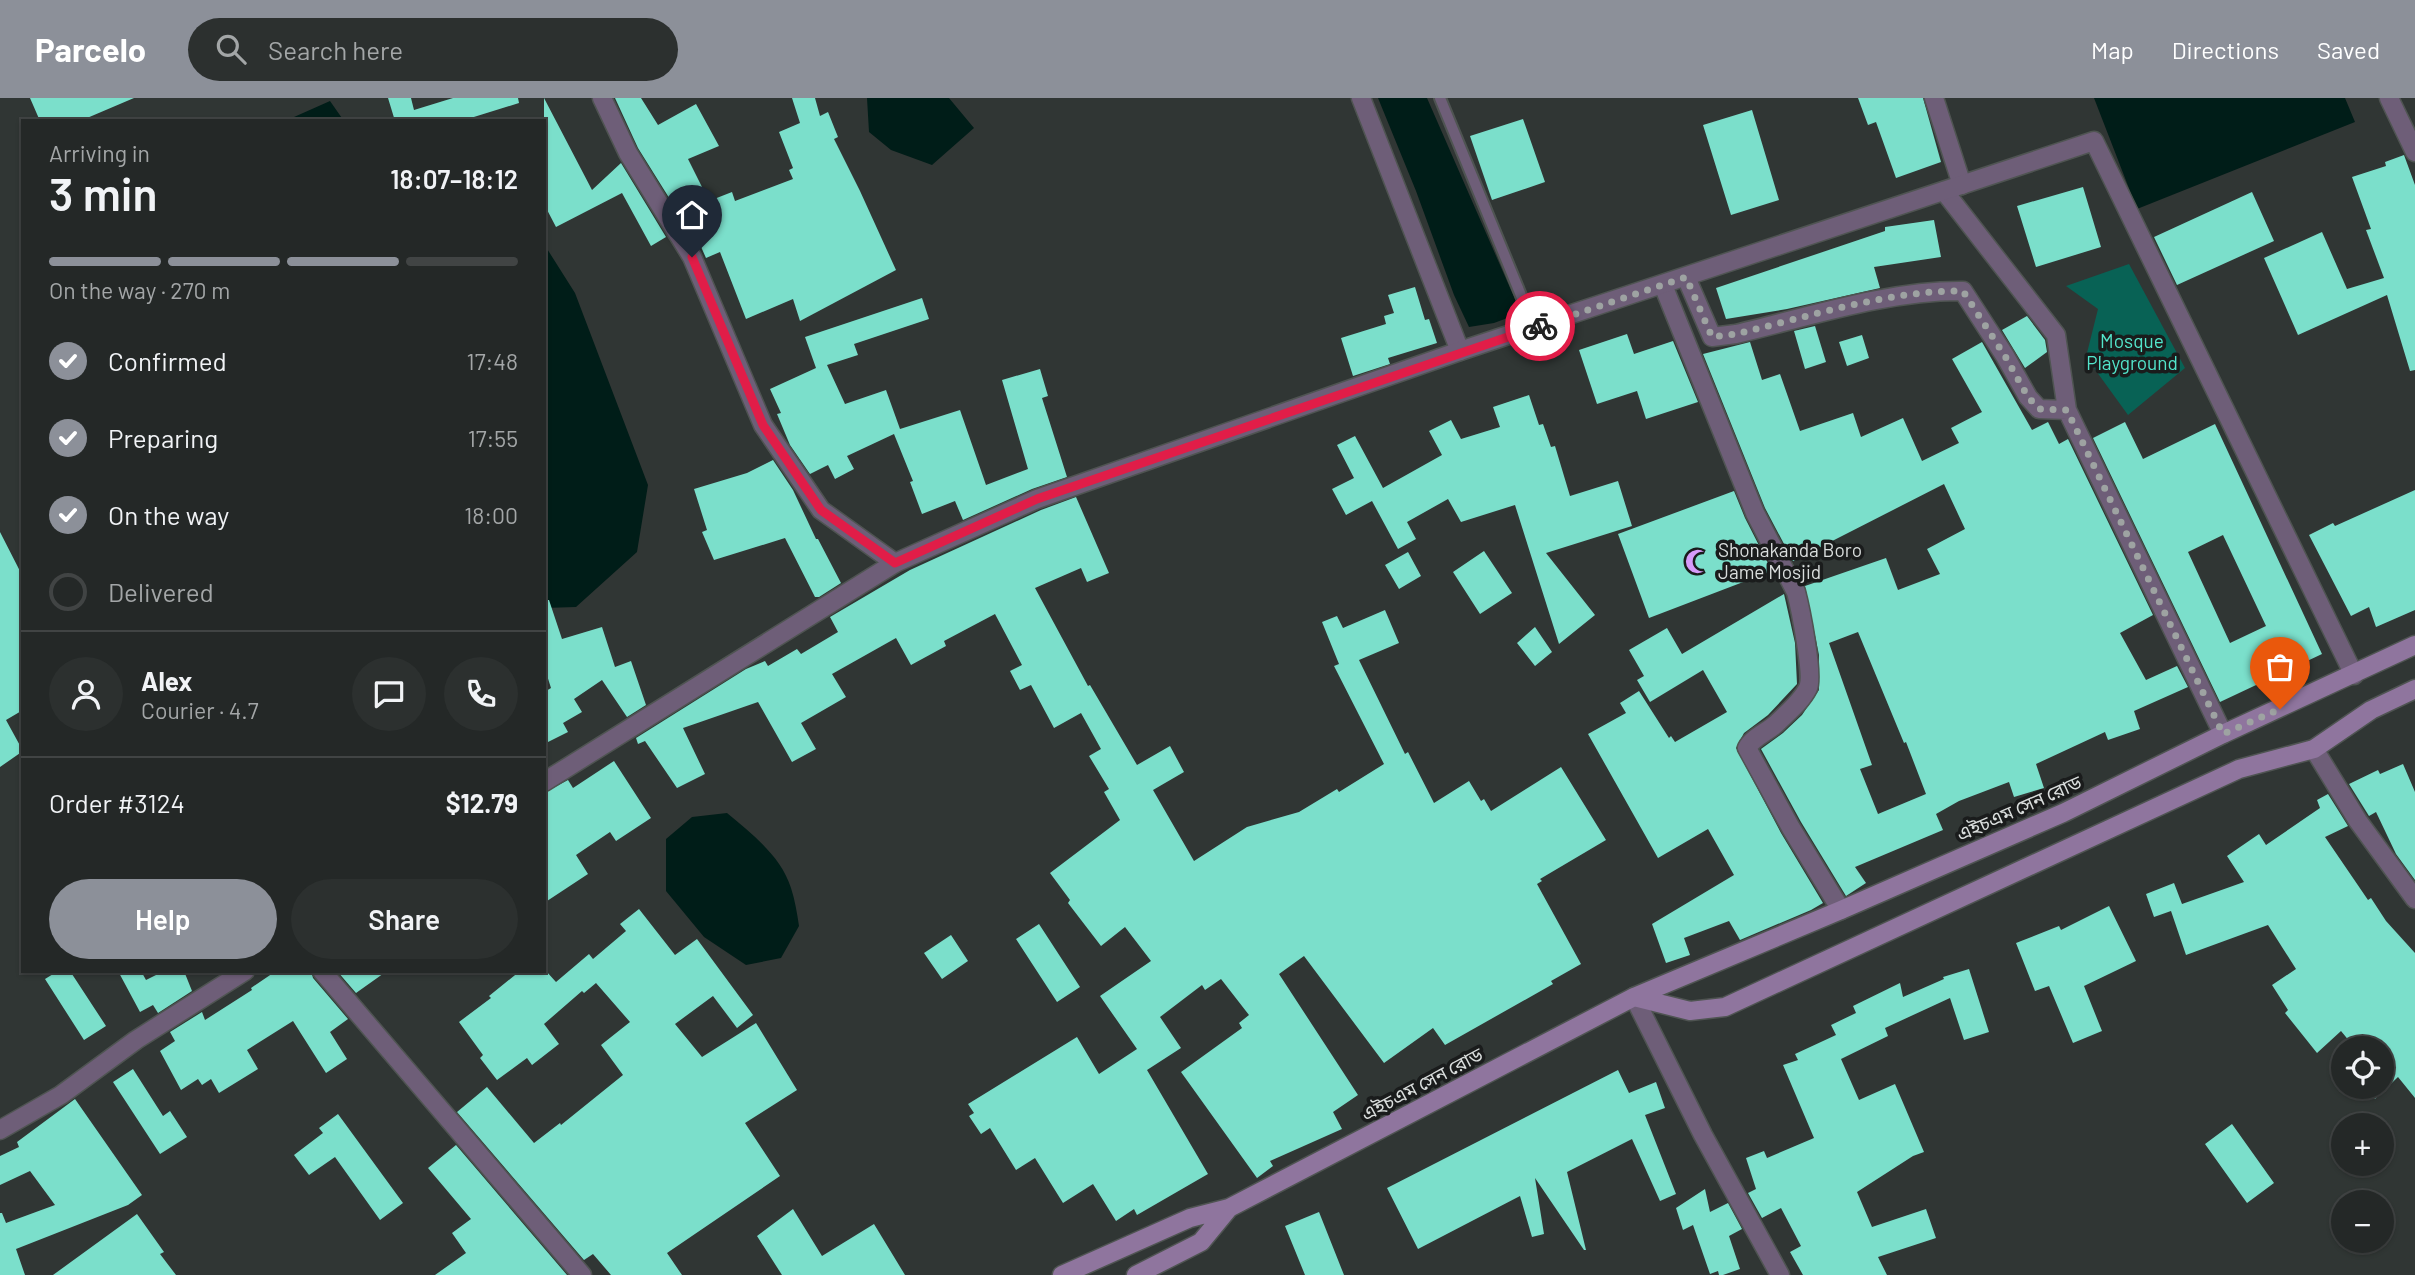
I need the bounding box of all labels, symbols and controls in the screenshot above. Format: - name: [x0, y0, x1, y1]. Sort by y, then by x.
- search box: [188, 18, 678, 81]
- text: Parcelo: [35, 29, 146, 69]
- icon: search: [212, 30, 250, 68]
- text: Search here: [268, 34, 403, 65]
- text: Map: [2091, 35, 2134, 64]
- text: Directions: [2172, 35, 2279, 64]
- text: Saved: [2317, 35, 2380, 64]
- text: Arriving in: [49, 139, 150, 167]
- text: 18:07–18:12: [390, 163, 518, 194]
- text: 3 min: [49, 165, 158, 220]
- pin: [662, 185, 722, 257]
- icon: home: [673, 196, 711, 234]
- text: On the way · 270 m: [49, 276, 230, 304]
- courier: [1505, 291, 1575, 361]
- icon: bike: [1521, 307, 1559, 345]
- park label: Mosque Playground: [2086, 329, 2178, 374]
- icon: check: [49, 342, 87, 380]
- text: Confirmed: [108, 345, 227, 376]
- text: 17:48: [467, 347, 518, 375]
- icon: check: [49, 419, 87, 457]
- text: Preparing: [108, 422, 218, 453]
- text: 17:55: [468, 424, 518, 452]
- icon: check: [49, 496, 87, 534]
- text: On the way: [108, 499, 229, 530]
- text: 18:00: [464, 501, 518, 529]
- place label: Shonakanda Boro Jame Mosjid: [1718, 538, 1862, 583]
- mosque icon: Shonakanda Boro Jame Mosjid: [1684, 547, 1712, 575]
- text: Delivered: [108, 576, 214, 607]
- pin: [2250, 637, 2310, 709]
- icon: bag: [2261, 648, 2299, 686]
- button: person: [49, 657, 123, 731]
- button: chat: [352, 657, 426, 731]
- button: phone: [444, 657, 518, 731]
- text: Alex: [141, 665, 192, 696]
- text: Courier · 4.7: [141, 696, 259, 724]
- street label: এইচএম সেন রোড: [1953, 770, 2085, 845]
- text: Order #3124: [49, 787, 185, 818]
- text: $12.79: [446, 787, 518, 818]
- button: Help: [49, 879, 277, 959]
- button: Share: [291, 879, 518, 959]
- map controls: [2331, 1036, 2394, 1253]
- button: locate: [2331, 1036, 2394, 1099]
- street label: এইচএম সেন রোড: [1357, 1042, 1487, 1125]
- button: +: [2331, 1113, 2394, 1176]
- button: −: [2331, 1190, 2394, 1253]

